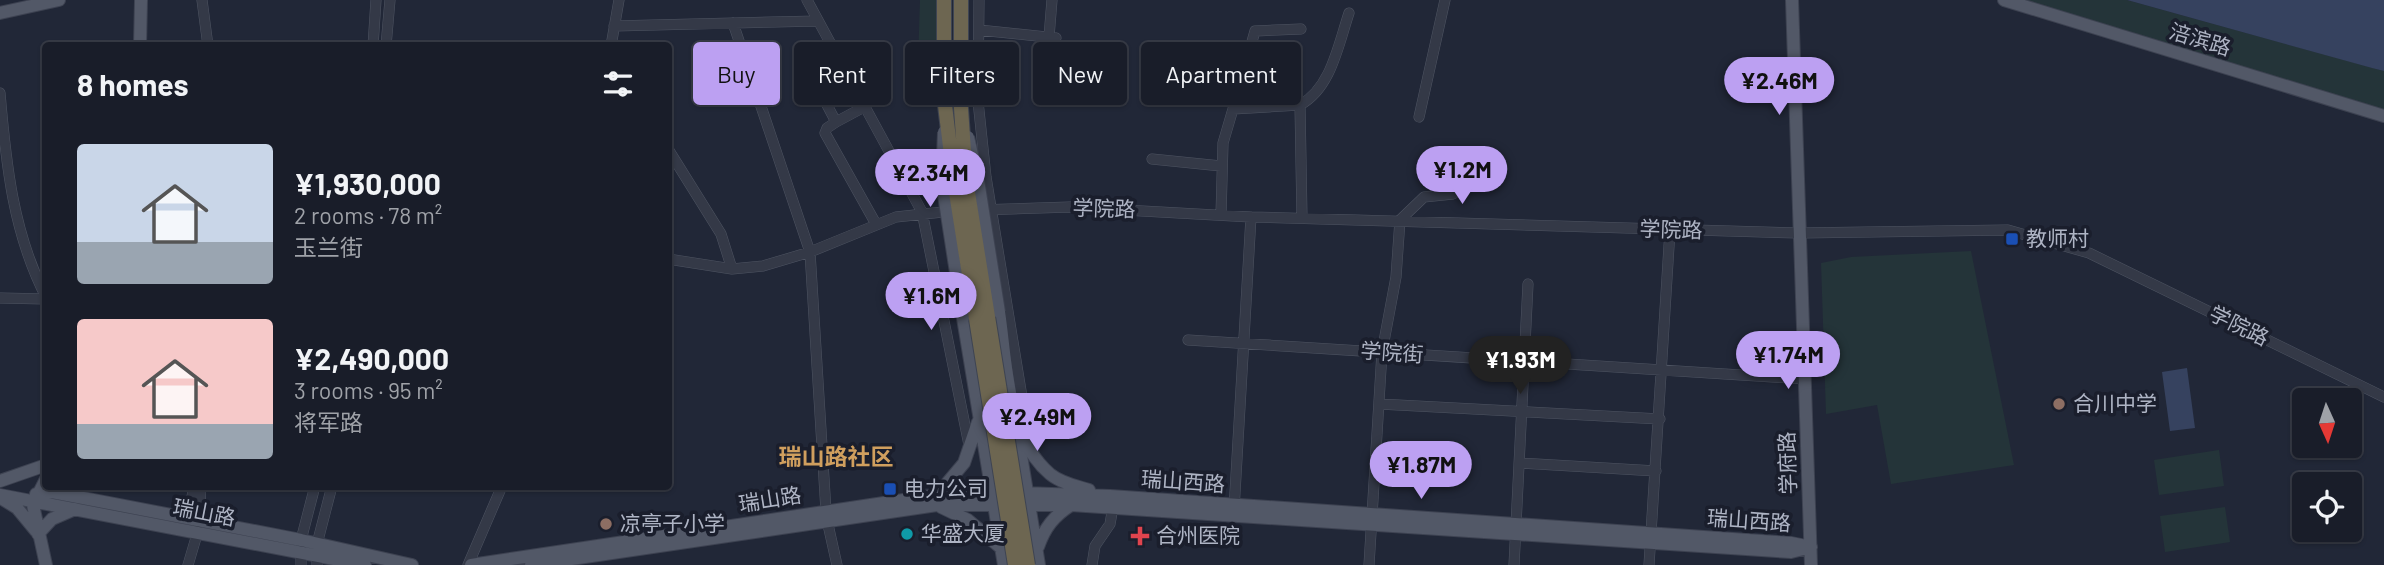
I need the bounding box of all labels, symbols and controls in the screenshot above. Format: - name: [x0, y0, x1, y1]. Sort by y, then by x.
- street label: 涪滨路: [2167, 17, 2234, 60]
- chip: Buy: [693, 42, 780, 105]
- chip: Rent: [794, 42, 891, 105]
- chip: Filters: [905, 42, 1019, 105]
- chip: New: [1033, 42, 1127, 105]
- chip: Apartment: [1141, 42, 1301, 105]
- pin: ¥2.46M: [1722, 58, 1836, 117]
- icon: filters: [599, 65, 637, 103]
- text: 8 homes: [77, 66, 188, 102]
- text: ¥2.46M: [1740, 66, 1818, 94]
- pin: ¥1.2M: [1413, 146, 1511, 206]
- pin: ¥2.34M: [873, 150, 987, 209]
- text: ¥1.2M: [1432, 155, 1492, 183]
- text: ¥2.34M: [891, 158, 969, 186]
- text: ¥1,930,000: [294, 165, 441, 201]
- icon: home: [133, 172, 217, 256]
- street label: 学院路: [1072, 194, 1136, 221]
- text: 2 rooms · 78 m²: [294, 201, 442, 229]
- street label: 学院路: [1639, 215, 1703, 242]
- place label: 教师村: [2026, 225, 2089, 250]
- marker: 教师村: [2004, 231, 2020, 247]
- text: 玉兰街: [294, 233, 363, 261]
- pin: ¥1.6M: [882, 272, 980, 332]
- text: ¥1.6M: [902, 281, 960, 309]
- street label: 学院路: [2206, 300, 2273, 350]
- pin: ¥1.74M: [1731, 332, 1845, 391]
- pin: ¥1.93M: [1463, 336, 1577, 396]
- street label: 学院街: [1360, 337, 1424, 366]
- text: ¥2,490,000: [294, 340, 449, 376]
- text: ¥1.74M: [1752, 340, 1824, 368]
- text: ¥1.93M: [1484, 345, 1556, 373]
- icon: home: [133, 347, 217, 431]
- text: 3 rooms · 95 m²: [294, 376, 443, 404]
- north arrow: [2292, 388, 2362, 458]
- map controls: [2292, 388, 2362, 542]
- place label: 合川中学: [2073, 390, 2157, 415]
- pin: ¥2.49M: [980, 393, 1094, 453]
- marker: 合川中学: [2051, 396, 2067, 412]
- text: ¥2.49M: [998, 402, 1076, 430]
- text: 将军路: [294, 408, 363, 436]
- street label: 学府路: [1773, 431, 1800, 495]
- district label: 瑞山路社区: [779, 442, 894, 470]
- pin: ¥1.87M: [1364, 442, 1478, 501]
- text: ¥1.87M: [1386, 450, 1456, 478]
- street label: 瑞山西路: [1140, 465, 1226, 496]
- button: locate: [2292, 472, 2362, 542]
- place label: 电力公司: [904, 475, 988, 500]
- street label: 瑞山路: [737, 481, 803, 516]
- marker: 电力公司: [882, 481, 898, 497]
- street label: 瑞山路: [171, 493, 238, 530]
- street label: 瑞山西路: [1706, 504, 1792, 535]
- place label: 凉亭子小学: [620, 510, 725, 535]
- marker: 凉亭子小学: [598, 516, 614, 532]
- place label: 华盛大厦: [921, 520, 1005, 545]
- place label: 合州医院: [1156, 522, 1240, 547]
- marker: 华盛大厦: [899, 526, 915, 542]
- marker: 合州医院: [1130, 526, 1150, 546]

